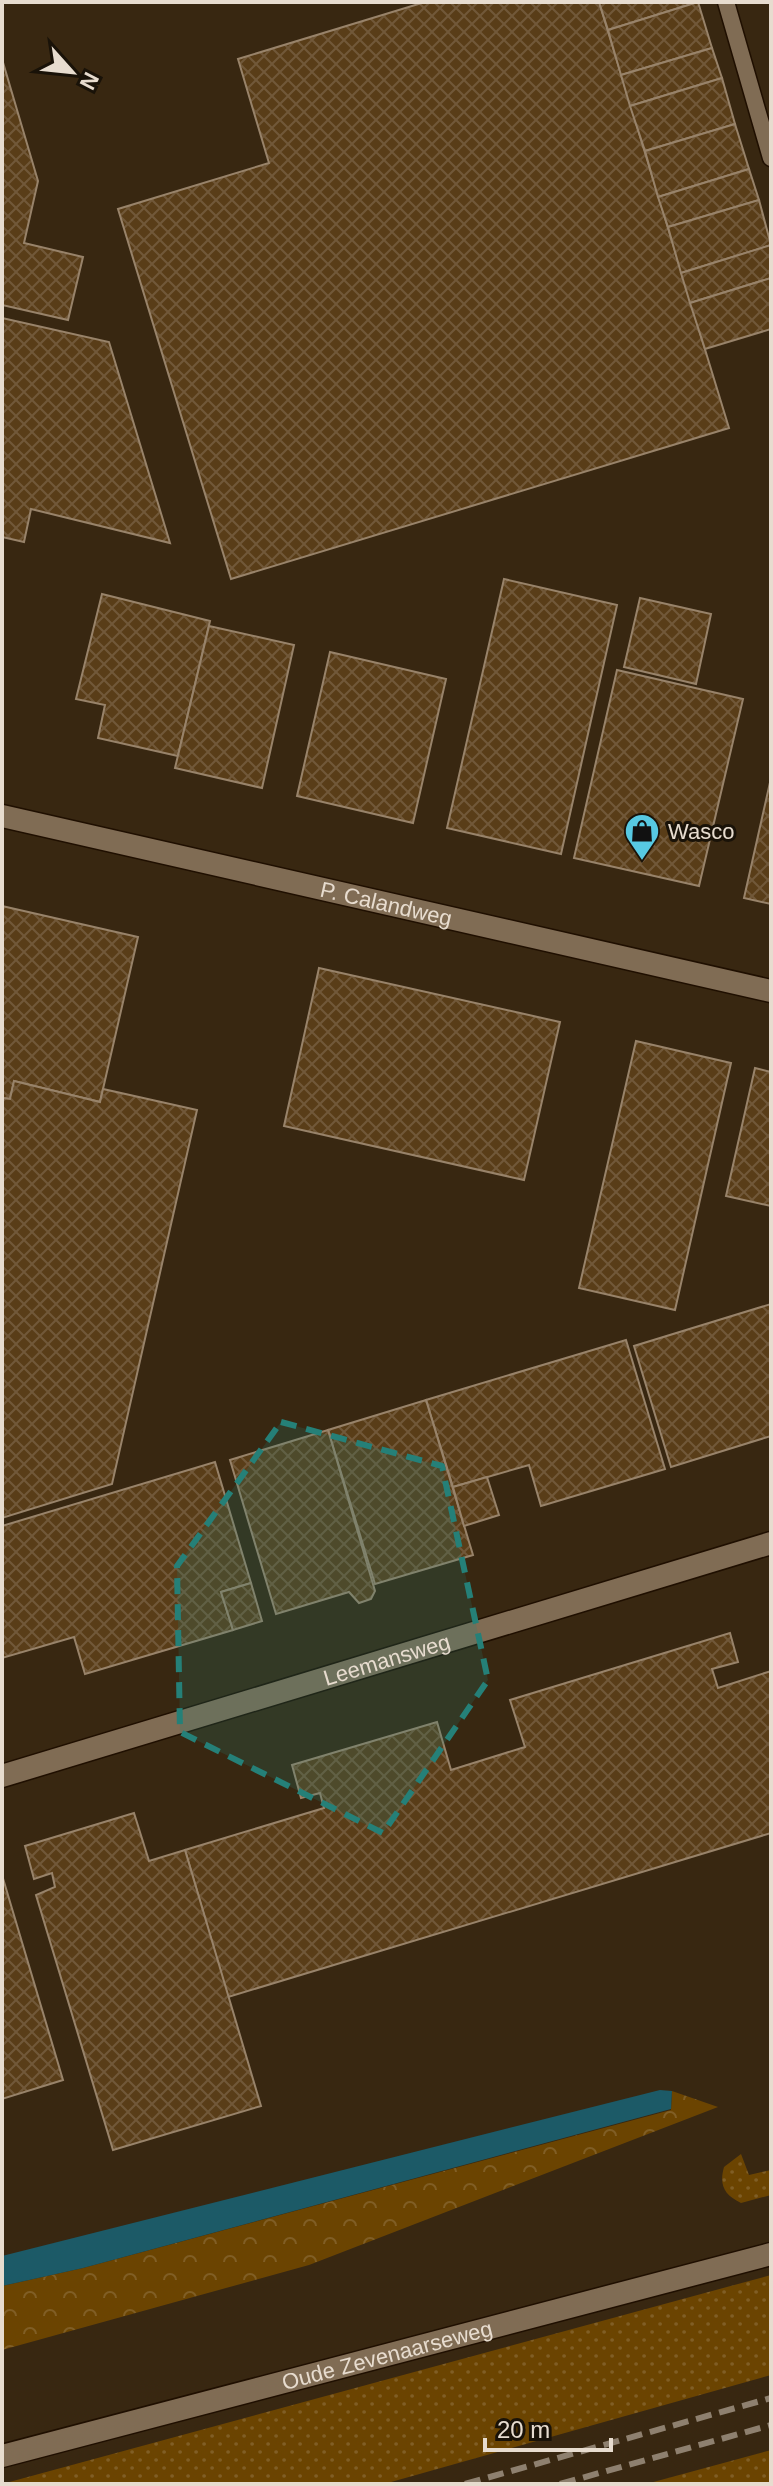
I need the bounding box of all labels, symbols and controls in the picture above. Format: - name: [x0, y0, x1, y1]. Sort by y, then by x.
- north arrow: [32, 32, 112, 112]
- text: N: [75, 68, 104, 94]
- shop icon: Wasco: [623, 812, 661, 862]
- place label: Wasco: [668, 819, 734, 844]
- street label: P. Calandweg: [318, 877, 454, 931]
- street label: Leemansweg: [321, 1629, 453, 1691]
- street label: Oude Zevenaarseweg: [279, 2316, 495, 2395]
- scale bar: [485, 2402, 611, 2452]
- text: 20 m: [497, 2416, 550, 2443]

